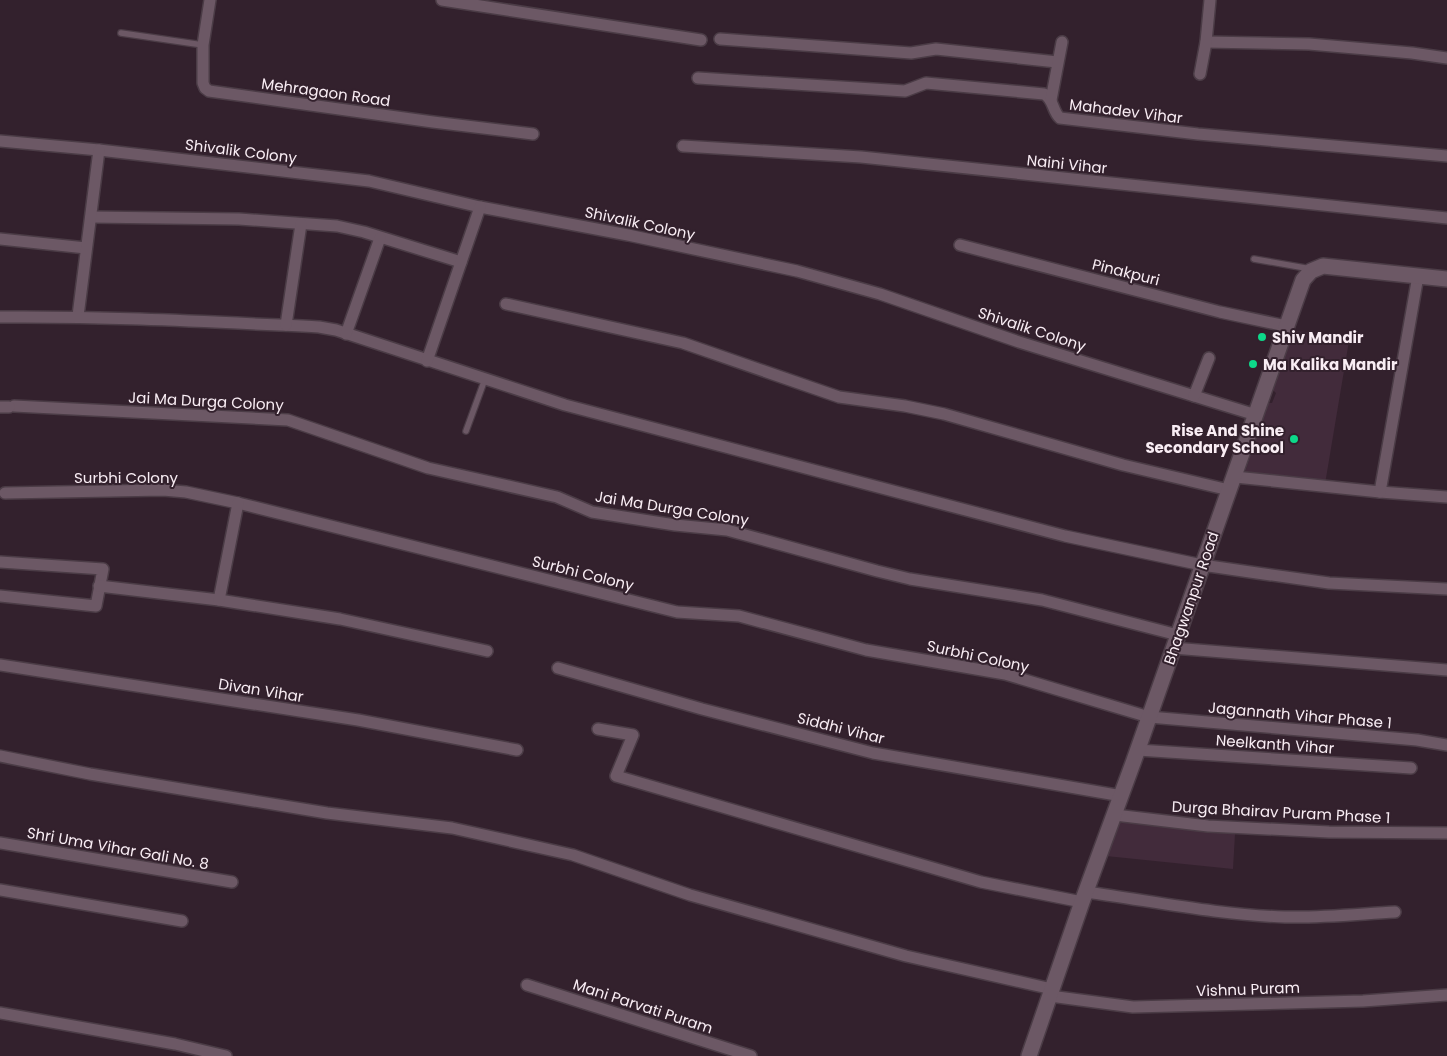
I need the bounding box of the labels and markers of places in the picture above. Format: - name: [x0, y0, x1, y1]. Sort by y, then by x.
- place label: Shiv Mandir: [1272, 327, 1364, 348]
- marker: Shiv Mandir: [1256, 331, 1268, 343]
- place label: Ma Kalika Mandir: [1263, 354, 1398, 375]
- marker: Ma Kalika Mandir: [1247, 358, 1259, 370]
- place label: Rise And Shine Secondary School: [1145, 420, 1284, 458]
- marker: Rise And Shine Secondary School: [1288, 433, 1300, 445]

